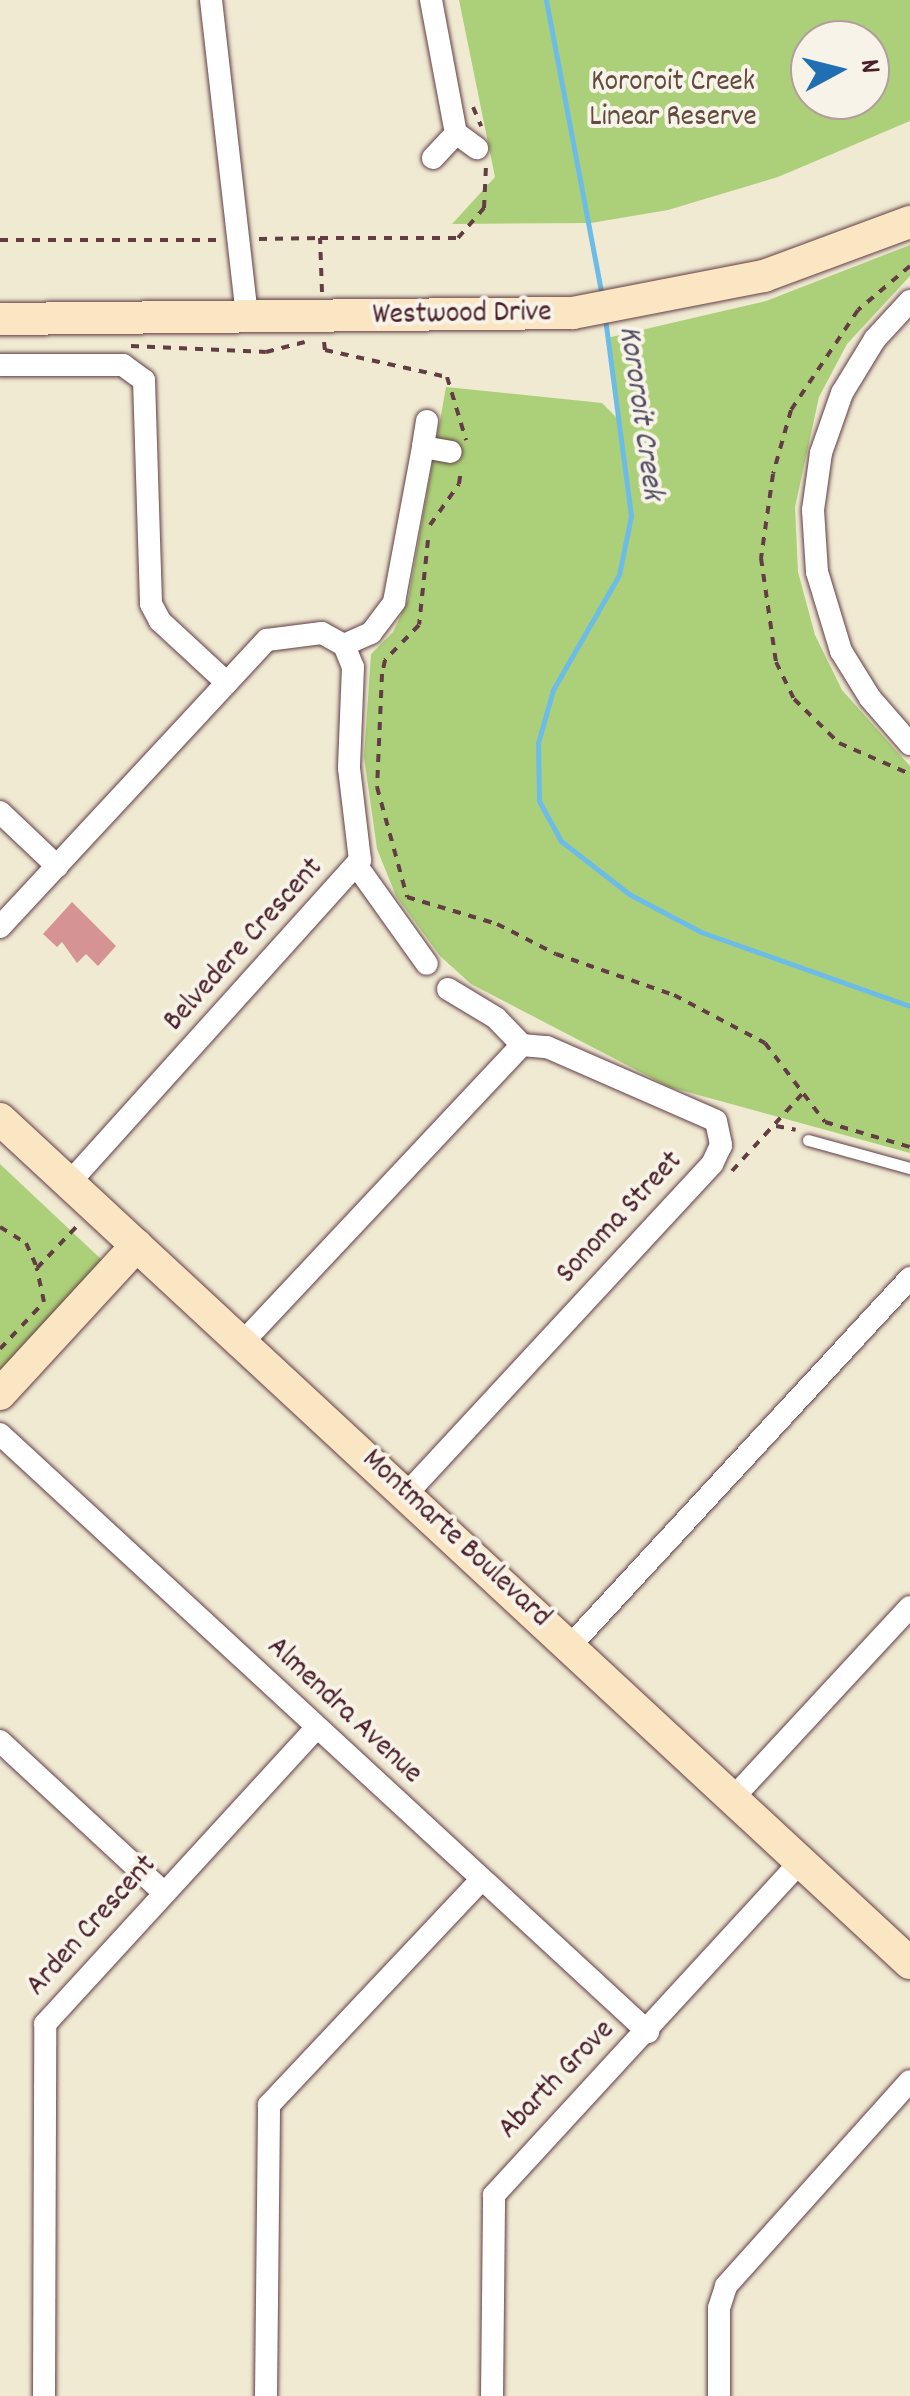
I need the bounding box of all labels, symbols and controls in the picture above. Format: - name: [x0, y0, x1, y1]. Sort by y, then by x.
- north arrow: [790, 20, 890, 120]
- text: N: [847, 57, 888, 76]
- park label: Kororoit Creek Linear Reserve: [589, 66, 757, 136]
- street label: Westwood Drive: [372, 296, 552, 336]
- water label: Kororoit Creek: [608, 324, 670, 502]
- street label: Belvedere Crescent: [158, 852, 332, 1040]
- street label: Sonoma Street: [550, 1145, 692, 1293]
- street label: Montmarte Boulevard: [353, 1443, 557, 1637]
- street label: Almendra Avenue: [258, 1631, 428, 1793]
- street label: Arden Crescent: [20, 1849, 166, 2005]
- street label: Abarth Grove: [492, 2014, 624, 2148]

